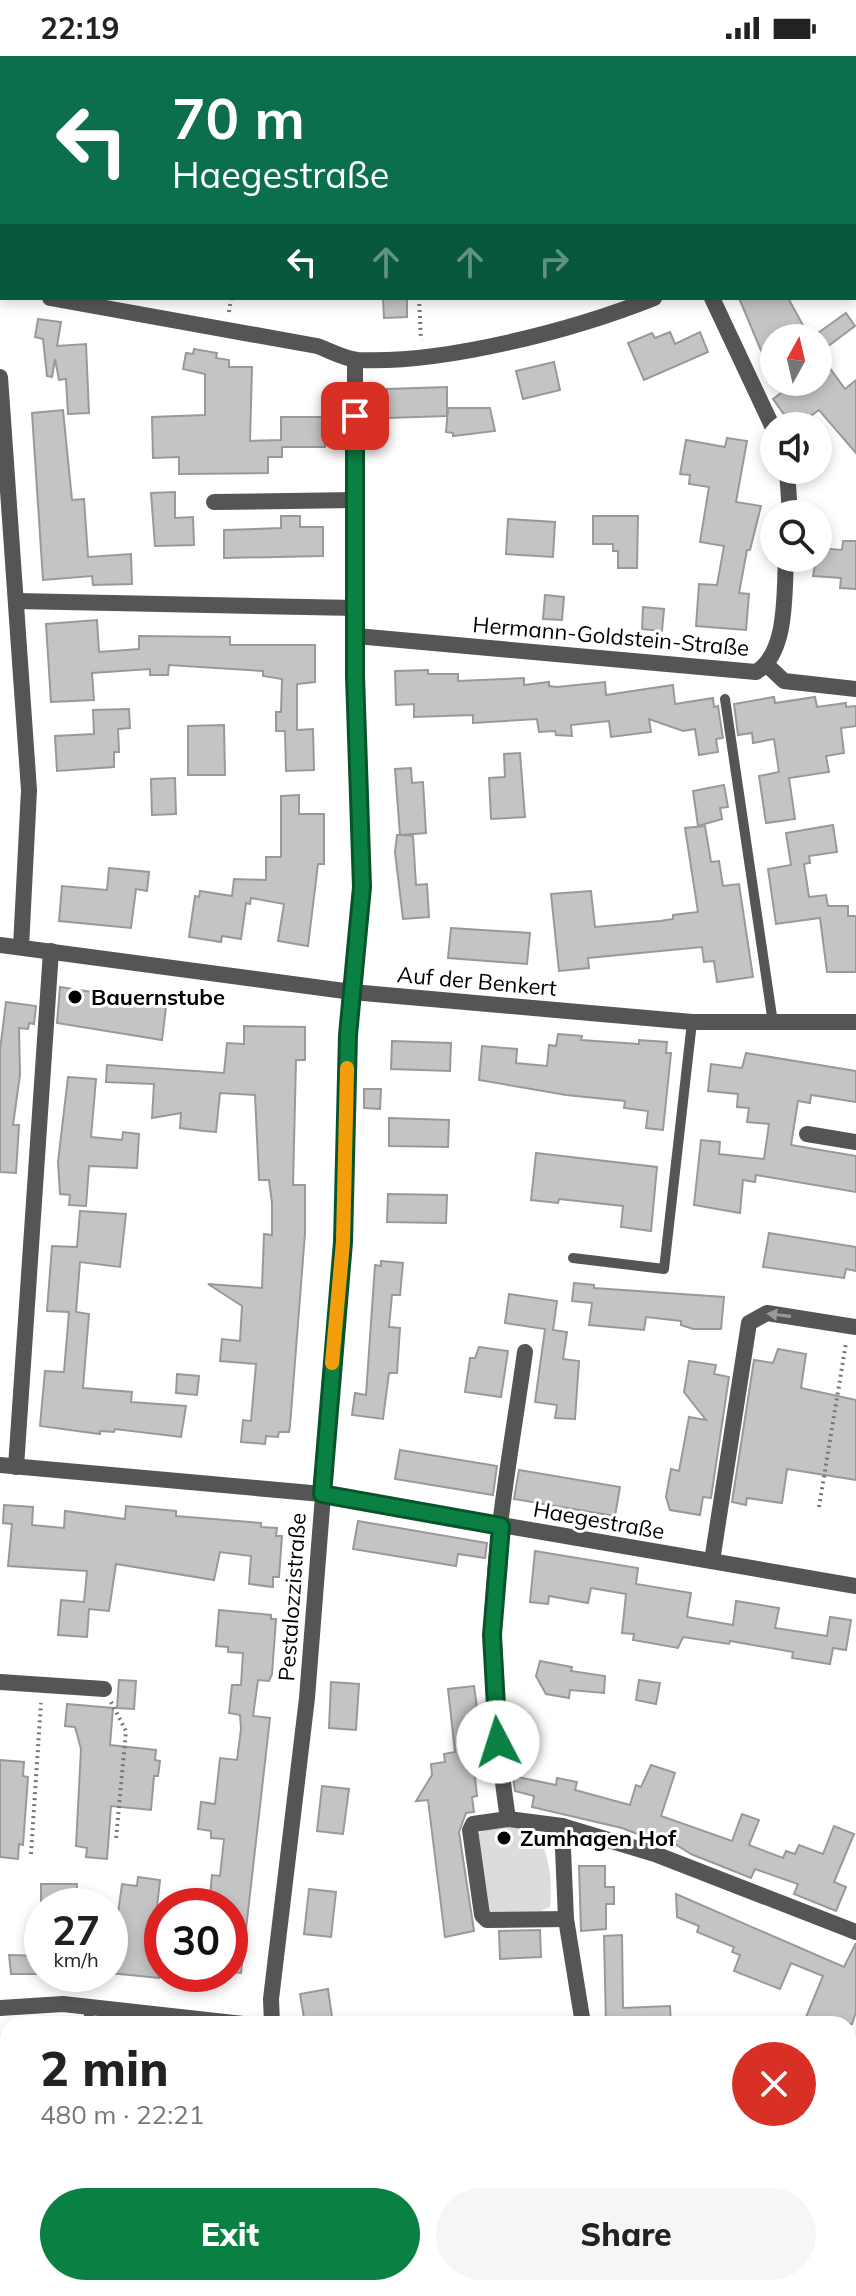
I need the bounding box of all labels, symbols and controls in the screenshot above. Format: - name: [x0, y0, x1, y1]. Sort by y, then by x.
- text: 22:19: [40, 9, 119, 47]
- text: 70 m: [172, 83, 305, 153]
- icon: left: [40, 88, 144, 192]
- text: Haegestraße: [172, 152, 389, 197]
- icon: left: [280, 240, 324, 284]
- icon: ahead: [364, 240, 408, 284]
- icon: ahead: [448, 240, 492, 284]
- icon: right: [532, 240, 576, 284]
- north arrow: [760, 324, 832, 396]
- map controls: [760, 324, 832, 572]
- pin: [321, 382, 389, 450]
- icon: arrive: [333, 394, 377, 438]
- button: sound: [760, 412, 832, 484]
- button: search: [760, 500, 832, 572]
- street label: Hermann-Goldstein-Straße: [472, 610, 750, 662]
- street label: Auf der Benkert: [396, 960, 558, 1002]
- place label: Bauernstube: [91, 983, 225, 1011]
- marker: Bauernstube: [66, 988, 84, 1006]
- one-way arrow: [766, 1308, 791, 1321]
- street label: Haegestraße: [531, 1495, 667, 1545]
- street label: Pestalozzistraße: [272, 1512, 312, 1682]
- position arrow: [456, 1700, 540, 1784]
- place label: Zumhagen Hof: [520, 1824, 677, 1852]
- marker: Zumhagen Hof: [495, 1829, 513, 1847]
- speed limit sign: 30: [144, 1888, 248, 1992]
- text: 27: [52, 1905, 100, 1955]
- text: km/h: [53, 1947, 99, 1972]
- text: 2 min: [40, 2038, 169, 2098]
- button: close: [732, 2042, 816, 2126]
- text: 480 m · 22:21: [40, 2098, 204, 2131]
- button: Exit: [40, 2188, 420, 2280]
- button: Share: [436, 2188, 816, 2280]

